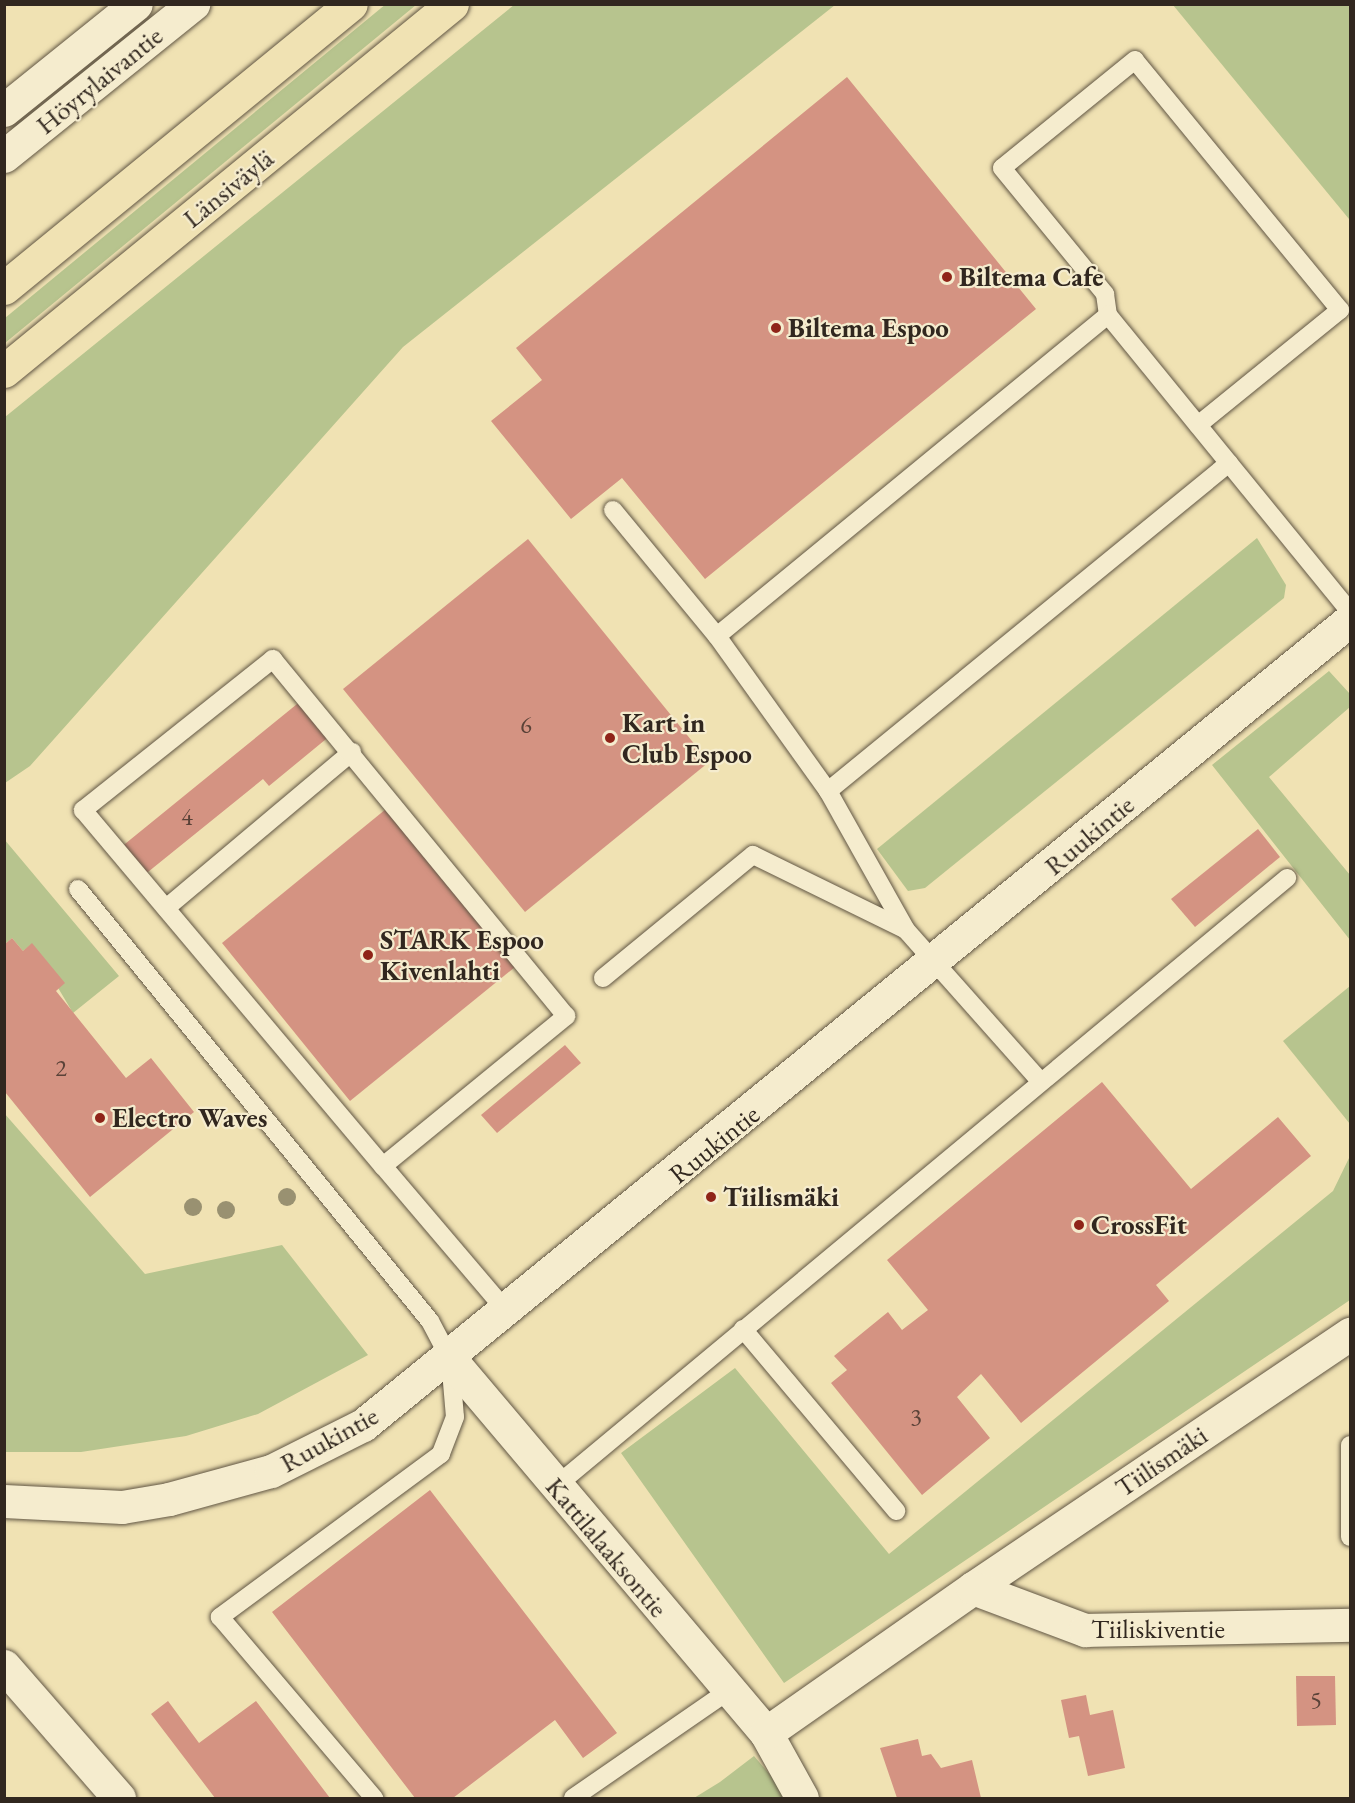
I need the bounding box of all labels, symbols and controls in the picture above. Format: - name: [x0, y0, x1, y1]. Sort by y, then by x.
- street label: Höyrylaivantie: [29, 19, 169, 141]
- street label: Länsiväylä: [176, 142, 280, 234]
- place label: Biltema Cafe: [959, 261, 1103, 293]
- marker: Biltema Cafe: [940, 270, 954, 284]
- place label: Biltema Espoo: [788, 312, 949, 344]
- marker: Biltema Espoo: [769, 321, 783, 335]
- place label: Kart in Club Espoo: [622, 706, 752, 769]
- house number: 6: [520, 711, 532, 739]
- marker: Kart in Club Espoo: [603, 731, 617, 745]
- street label: Ruukintie: [1038, 788, 1140, 882]
- house number: 4: [181, 803, 193, 831]
- place label: STARK Espoo Kivenlahti: [380, 923, 544, 986]
- marker: STARK Espoo Kivenlahti: [361, 948, 375, 962]
- house number: 2: [55, 1054, 67, 1082]
- street label: Ruukintie: [662, 1098, 766, 1190]
- place label: Electro Waves: [112, 1102, 267, 1134]
- marker: Electro Waves: [93, 1111, 107, 1125]
- place label: Tiilismäki: [723, 1181, 839, 1213]
- marker: Tiilismäki: [704, 1190, 718, 1204]
- place label: CrossFit: [1091, 1209, 1187, 1241]
- marker: CrossFit: [1072, 1218, 1086, 1232]
- street label: Ruukintie: [274, 1399, 384, 1479]
- house number: 3: [910, 1403, 922, 1431]
- street label: Tiilismäki: [1109, 1418, 1213, 1504]
- street label: Kattilalaaksontie: [539, 1470, 675, 1624]
- street label: Tiiliskiventie: [1091, 1613, 1225, 1645]
- house number: 5: [1310, 1686, 1322, 1714]

